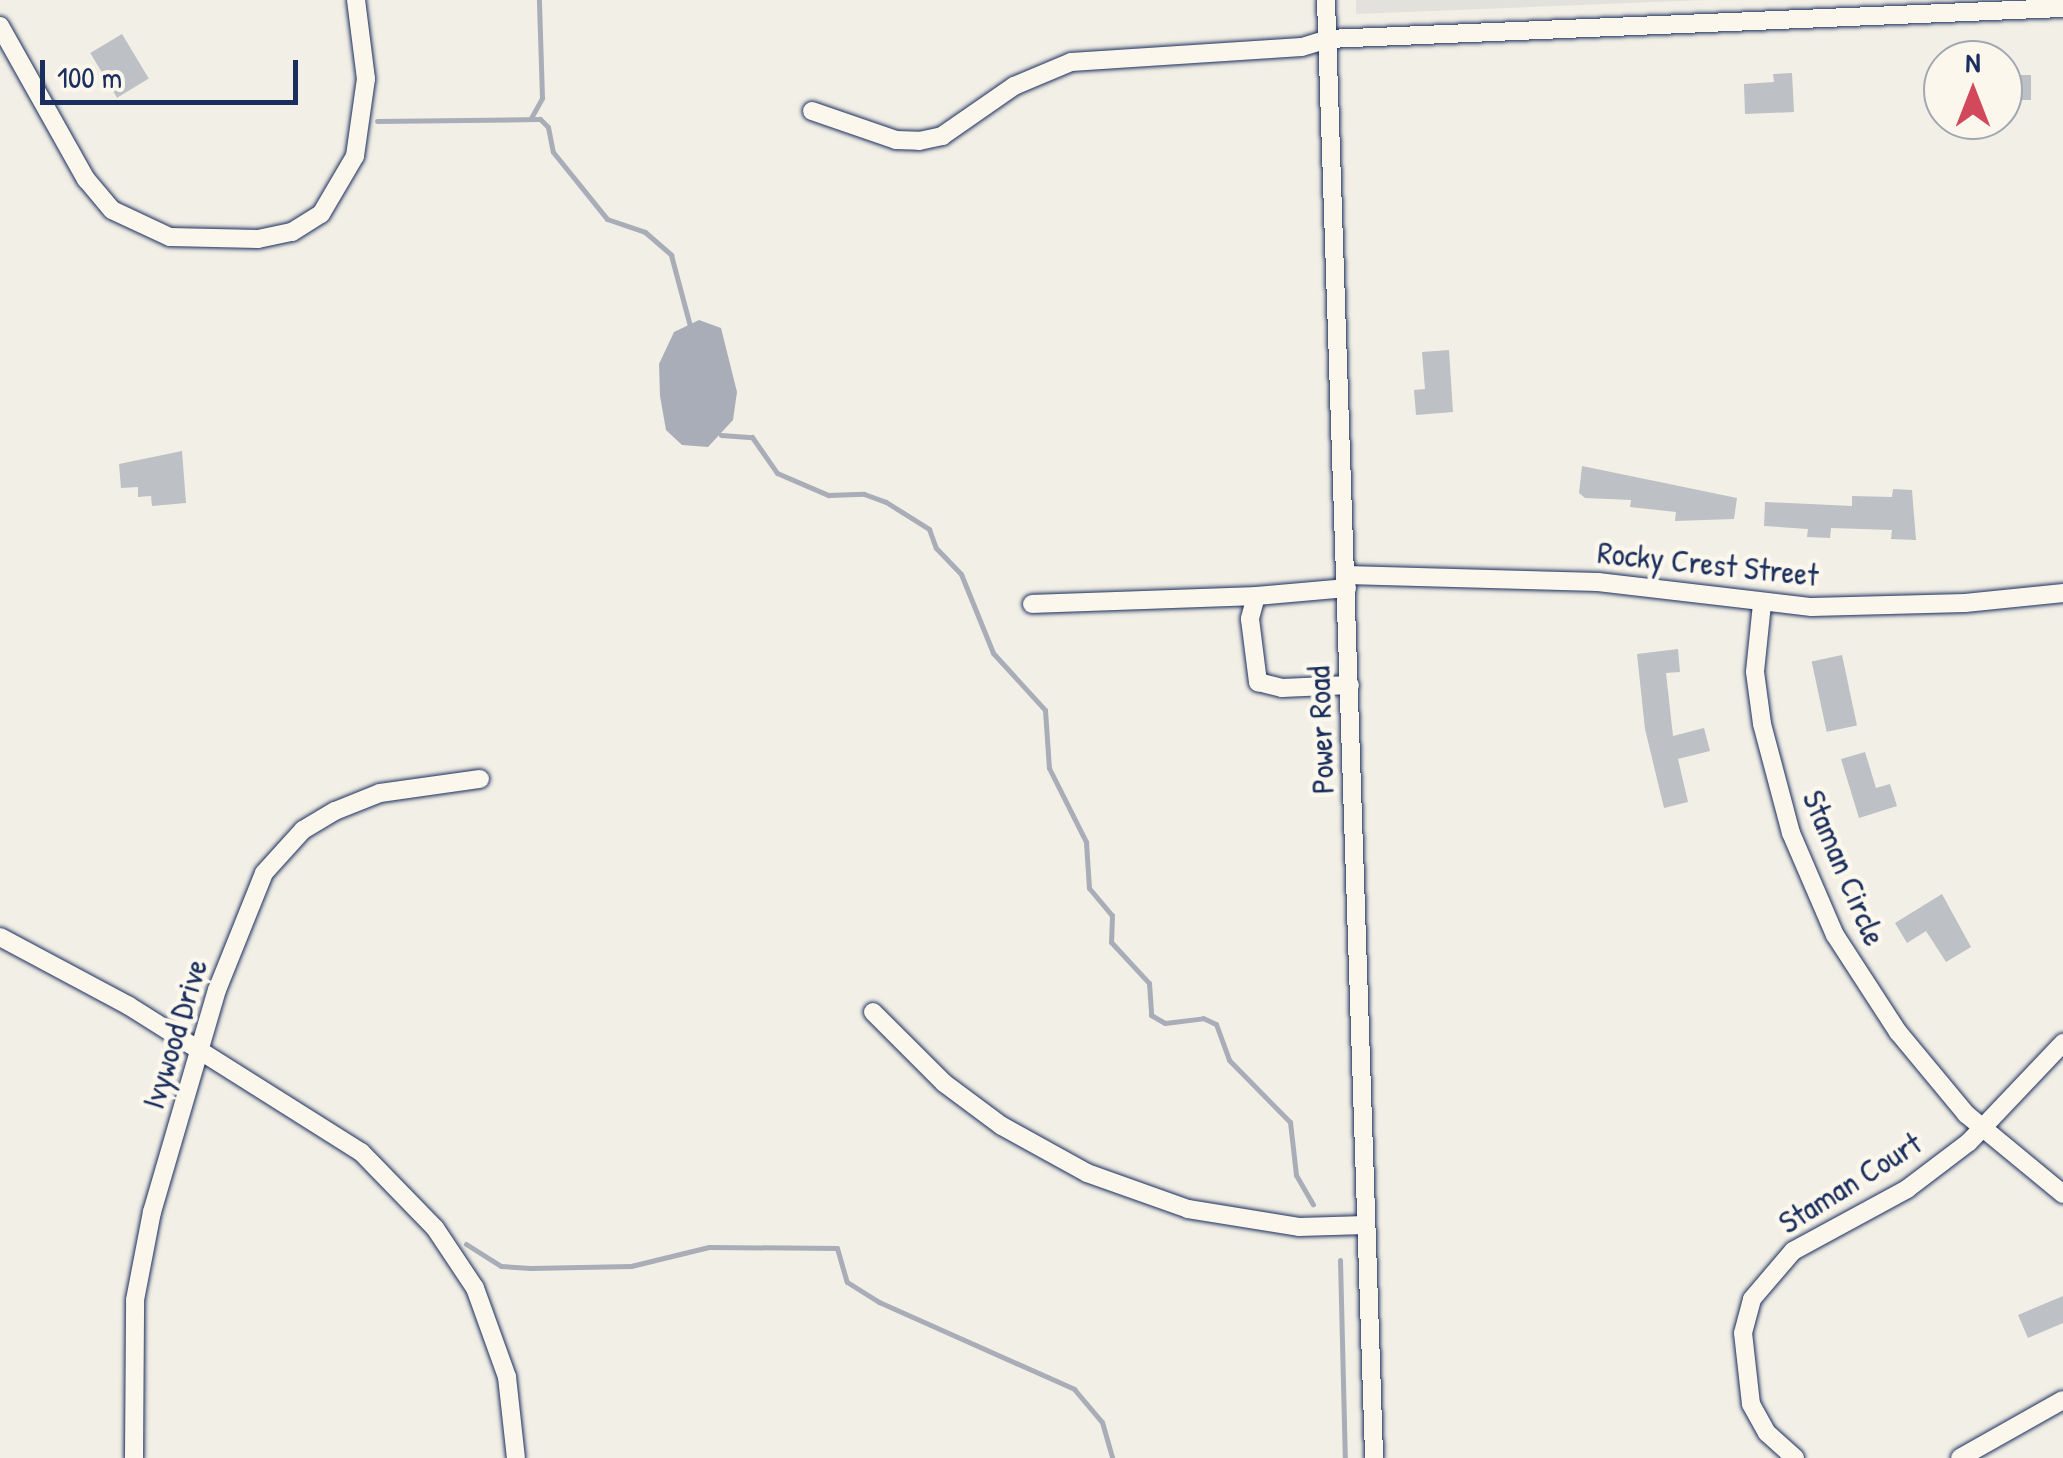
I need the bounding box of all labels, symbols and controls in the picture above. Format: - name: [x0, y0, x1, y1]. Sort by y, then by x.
- scale bar: [45, 40, 302, 102]
- north arrow: [1923, 40, 2023, 140]
- text: N: [1966, 43, 1980, 81]
- text: 100 m: [57, 57, 122, 97]
- street label: Rocky Crest Street: [1596, 533, 1820, 595]
- street label: Power Road: [1300, 665, 1342, 795]
- street label: Staman Circle: [1794, 785, 1894, 951]
- street label: Ivywood Drive: [134, 954, 216, 1114]
- street label: Staman Court: [1772, 1124, 1928, 1242]

